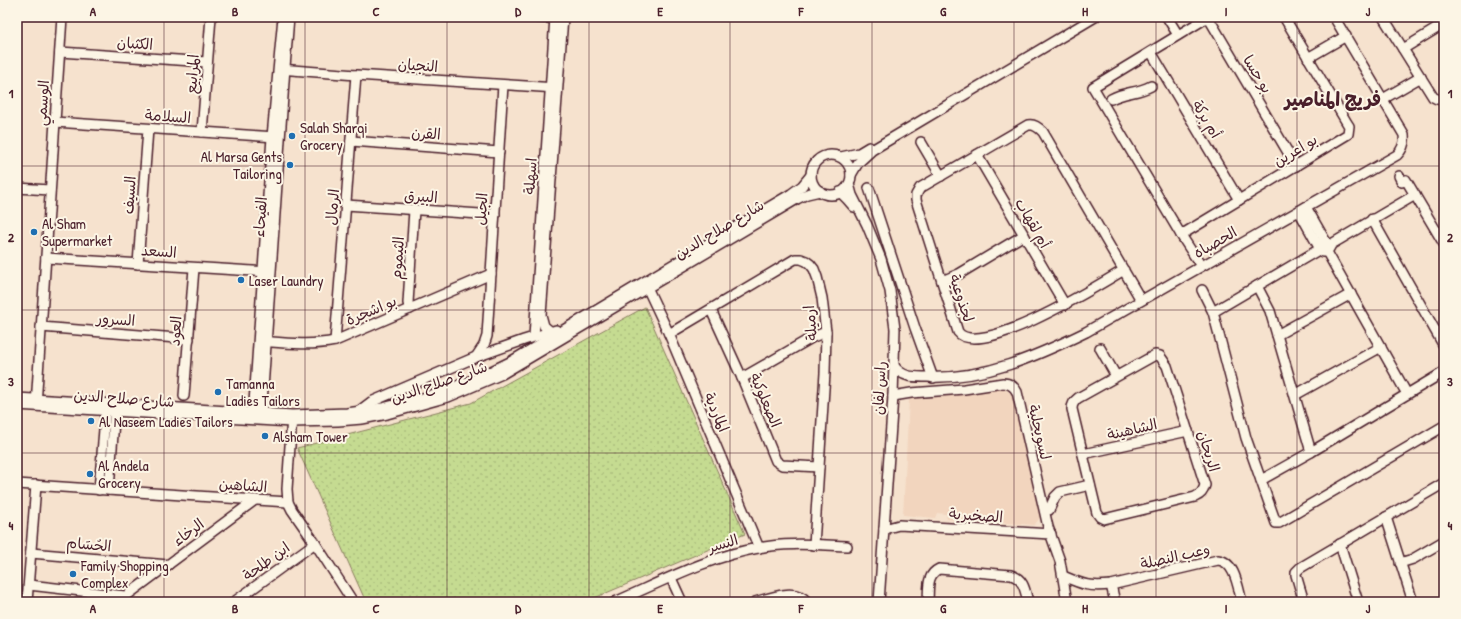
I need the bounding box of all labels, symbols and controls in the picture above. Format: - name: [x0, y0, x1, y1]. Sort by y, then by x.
- text: A: [90, 2, 97, 20]
- text: B: [232, 2, 239, 20]
- text: C: [372, 2, 380, 20]
- text: D: [515, 2, 522, 20]
- text: E: [657, 2, 663, 20]
- text: F: [798, 2, 805, 20]
- text: G: [940, 2, 947, 20]
- text: H: [1082, 2, 1088, 20]
- text: I: [1224, 2, 1228, 20]
- text: J: [1366, 2, 1371, 20]
- street label: الكثبان: [116, 31, 154, 55]
- street label: بو حسا: [1238, 51, 1278, 97]
- street label: المرابيع: [180, 53, 205, 95]
- street label: النجيان: [397, 53, 439, 77]
- street label: الوسمي: [30, 79, 57, 127]
- text: 1: [9, 84, 14, 102]
- text: 1: [1448, 84, 1453, 102]
- district label: فريج المناصير: [1283, 86, 1381, 112]
- street label: أم بركة: [1187, 96, 1227, 143]
- street label: السلامة: [144, 104, 192, 128]
- place label: Salah Sharqi Grocery: [300, 117, 368, 155]
- street label: القرن: [411, 121, 441, 145]
- street label: بو اعرين: [1269, 129, 1321, 171]
- marker: Salah Sharqi Grocery: [287, 131, 297, 141]
- place label: Al Marsa Gents Tailoring: [201, 146, 282, 184]
- street label: اسهلة: [518, 157, 542, 195]
- marker: Al Marsa Gents Tailoring: [285, 160, 295, 170]
- street label: السيف: [117, 175, 141, 215]
- street label: البيرق: [403, 184, 439, 208]
- street label: الرمال: [320, 188, 344, 226]
- street label: الجيل: [469, 192, 493, 226]
- street label: شارع صلاح الدين: [670, 194, 768, 264]
- street label: أم لقهاب: [1009, 194, 1056, 253]
- street label: الفيحاء: [248, 196, 272, 238]
- place label: Al Sham Supermarket: [42, 213, 113, 251]
- street label: الحصباه: [1189, 221, 1241, 263]
- marker: Al Sham Supermarket: [29, 227, 39, 237]
- text: 2: [8, 228, 15, 246]
- text: 2: [1447, 228, 1454, 246]
- street label: الثيموم: [385, 236, 411, 280]
- street label: السعد: [140, 239, 178, 263]
- place label: Laser Laundry: [249, 270, 324, 291]
- street label: لجذوعية: [944, 271, 980, 325]
- marker: Laser Laundry: [236, 275, 246, 285]
- street label: بو اشجرة: [342, 290, 400, 330]
- street label: ارميلة: [798, 304, 822, 342]
- street label: السرور: [95, 307, 136, 331]
- street label: العود: [163, 315, 187, 347]
- street label: شارع صلاح الدين: [388, 356, 490, 408]
- street label: راس لفان: [867, 360, 891, 416]
- street label: الصعلوكية: [745, 369, 787, 431]
- text: 3: [8, 372, 14, 390]
- text: 3: [1447, 372, 1453, 390]
- place label: Tamanna Ladies Tailors: [226, 373, 300, 411]
- street label: شارع صلاح الدين: [73, 384, 175, 412]
- marker: Tamanna Ladies Tailors: [213, 387, 223, 397]
- street label: الماردية: [699, 389, 735, 435]
- street label: لسويحلية: [1023, 402, 1057, 462]
- place label: Al Naseem Ladies Tailors: [99, 411, 233, 432]
- street label: الشاهينة: [1105, 413, 1159, 445]
- marker: Al Naseem Ladies Tailors: [86, 416, 96, 426]
- place label: Alsham Tower: [273, 426, 348, 447]
- street label: الريحان: [1193, 428, 1225, 474]
- marker: Alsham Tower: [260, 431, 270, 441]
- place label: Al Andela Grocery: [98, 455, 149, 493]
- marker: Al Andela Grocery: [85, 469, 95, 479]
- street label: الشاهين: [218, 473, 268, 497]
- street label: الصخبرية: [948, 503, 1004, 527]
- street label: الرخاء: [168, 513, 208, 551]
- text: 4: [9, 516, 14, 534]
- text: 4: [1448, 516, 1453, 534]
- street label: النسر: [704, 529, 741, 558]
- street label: الحُسَام: [66, 532, 112, 557]
- street label: ابن طلحة: [238, 537, 294, 585]
- street label: وعب النصلة: [1138, 538, 1212, 574]
- place label: Family Shopping Complex: [80, 555, 169, 593]
- marker: Family Shopping Complex: [68, 569, 78, 579]
- text: A: [90, 599, 97, 617]
- text: B: [232, 599, 239, 617]
- text: C: [372, 599, 380, 617]
- text: D: [515, 599, 522, 617]
- text: E: [657, 599, 663, 617]
- text: F: [798, 599, 805, 617]
- text: G: [940, 599, 947, 617]
- text: H: [1082, 599, 1088, 617]
- text: I: [1224, 599, 1228, 617]
- text: J: [1366, 599, 1371, 617]

